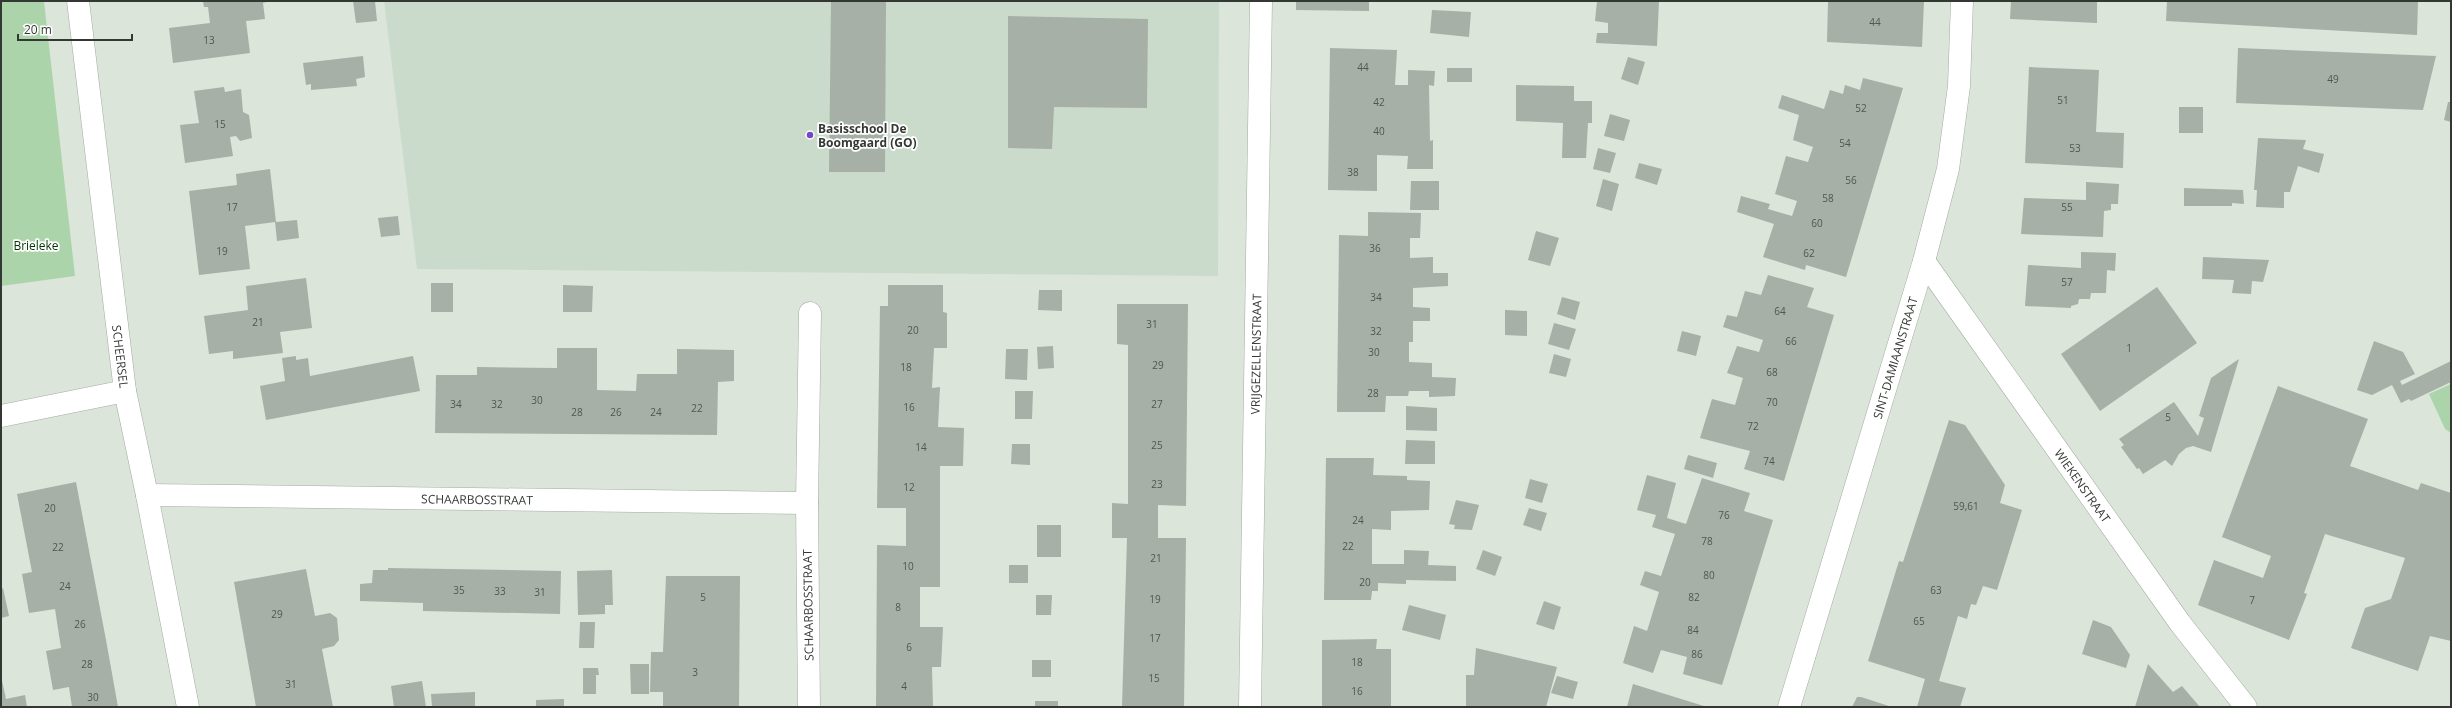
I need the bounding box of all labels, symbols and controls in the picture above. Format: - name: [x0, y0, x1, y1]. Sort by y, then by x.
- house number: 44: [1869, 15, 1881, 29]
- scale bar: [18, 16, 132, 42]
- text: 20 m: [24, 21, 52, 38]
- house number: 13: [203, 33, 215, 47]
- house number: 44: [1357, 60, 1369, 74]
- house number: 49: [2327, 72, 2339, 86]
- house number: 51: [2057, 93, 2069, 107]
- house number: 42: [1373, 95, 1385, 109]
- house number: 52: [1855, 101, 1867, 115]
- house number: 15: [214, 117, 226, 131]
- place label: Basisschool De Boomgaard (GO): [818, 120, 917, 151]
- house number: 40: [1373, 124, 1385, 138]
- marker: Basisschool De Boomgaard (GO): [805, 130, 815, 140]
- house number: 54: [1839, 136, 1851, 150]
- house number: 53: [2069, 141, 2081, 155]
- house number: 38: [1347, 165, 1359, 179]
- house number: 56: [1845, 173, 1857, 187]
- house number: 58: [1822, 191, 1834, 205]
- house number: 17: [226, 200, 238, 214]
- house number: 55: [2061, 200, 2073, 214]
- house number: 60: [1811, 216, 1823, 230]
- park label: Brieleke: [13, 237, 59, 254]
- house number: 36: [1369, 241, 1381, 255]
- house number: 19: [216, 244, 228, 258]
- house number: 62: [1803, 246, 1815, 260]
- house number: 57: [2061, 275, 2073, 289]
- house number: 34: [1370, 290, 1382, 304]
- street label: VRIJGEZELLENSTRAAT: [1246, 293, 1265, 415]
- street label: SINT-DAMIAANSTRAAT: [1868, 294, 1921, 421]
- house number: 64: [1774, 304, 1786, 318]
- house number: 21: [252, 315, 264, 329]
- house number: 31: [1146, 317, 1158, 331]
- house number: 20: [907, 323, 919, 337]
- street label: SCHEERSEL: [109, 324, 133, 389]
- house number: 32: [1370, 324, 1382, 338]
- house number: 66: [1785, 334, 1797, 348]
- house number: 1: [2126, 341, 2132, 355]
- house number: 30: [1368, 345, 1380, 359]
- house number: 29: [1152, 358, 1164, 372]
- house number: 18: [900, 360, 912, 374]
- house number: 68: [1766, 365, 1778, 379]
- house number: 28: [1367, 386, 1379, 400]
- house number: 30: [531, 393, 543, 407]
- house number: 70: [1766, 395, 1778, 409]
- house number: 34: [450, 397, 462, 411]
- house number: 32: [491, 397, 503, 411]
- house number: 27: [1151, 397, 1163, 411]
- house number: 16: [903, 400, 915, 414]
- house number: 22: [691, 401, 703, 415]
- house number: 28: [571, 405, 583, 419]
- house number: 26: [610, 405, 622, 419]
- house number: 24: [650, 405, 662, 419]
- house number: 5: [2165, 410, 2171, 424]
- house number: 72: [1747, 419, 1759, 433]
- house number: 25: [1151, 438, 1163, 452]
- house number: 14: [915, 440, 927, 454]
- street label: WIEKENSTRAAT: [2051, 445, 2115, 526]
- house number: 74: [1763, 454, 1775, 468]
- house number: 23: [1151, 477, 1163, 491]
- house number: 12: [903, 480, 915, 494]
- street label: SCHAARBOSSTRAAT: [421, 490, 533, 508]
- house number: 59,61: [1953, 499, 1979, 513]
- house number: 20: [44, 501, 56, 515]
- house number: 76: [1718, 508, 1730, 522]
- house number: 24: [1352, 513, 1364, 527]
- house number: 78: [1701, 534, 1713, 548]
- house number: 22: [1342, 539, 1354, 553]
- house number: 22: [52, 540, 64, 554]
- street label: SCHAARBOSSTRAAT: [799, 549, 817, 661]
- house number: 21: [1150, 551, 1162, 565]
- house number: 10: [902, 559, 914, 573]
- house number: 80: [1703, 568, 1715, 582]
- house number: 20: [1359, 575, 1371, 589]
- house number: 24: [59, 579, 71, 593]
- house number: 35: [453, 583, 465, 597]
- house number: 63: [1930, 583, 1942, 597]
- house number: 33: [494, 584, 506, 598]
- house number: 31: [534, 585, 546, 599]
- house number: 5: [700, 590, 706, 604]
- house number: 82: [1688, 590, 1700, 604]
- house number: 19: [1149, 592, 1161, 606]
- house number: 7: [2249, 593, 2255, 607]
- house number: 8: [895, 600, 901, 614]
- house number: 29: [271, 607, 283, 621]
- house number: 65: [1913, 614, 1925, 628]
- house number: 26: [74, 617, 86, 631]
- house number: 84: [1687, 623, 1699, 637]
- house number: 17: [1149, 631, 1161, 645]
- house number: 6: [906, 640, 912, 654]
- house number: 86: [1691, 647, 1703, 661]
- house number: 18: [1351, 655, 1363, 669]
- house number: 28: [81, 657, 93, 671]
- house number: 3: [692, 665, 698, 679]
- house number: 15: [1148, 671, 1160, 685]
- house number: 31: [285, 677, 297, 691]
- house number: 4: [901, 679, 907, 693]
- house number: 16: [1351, 684, 1363, 698]
- house number: 30: [87, 690, 99, 704]

